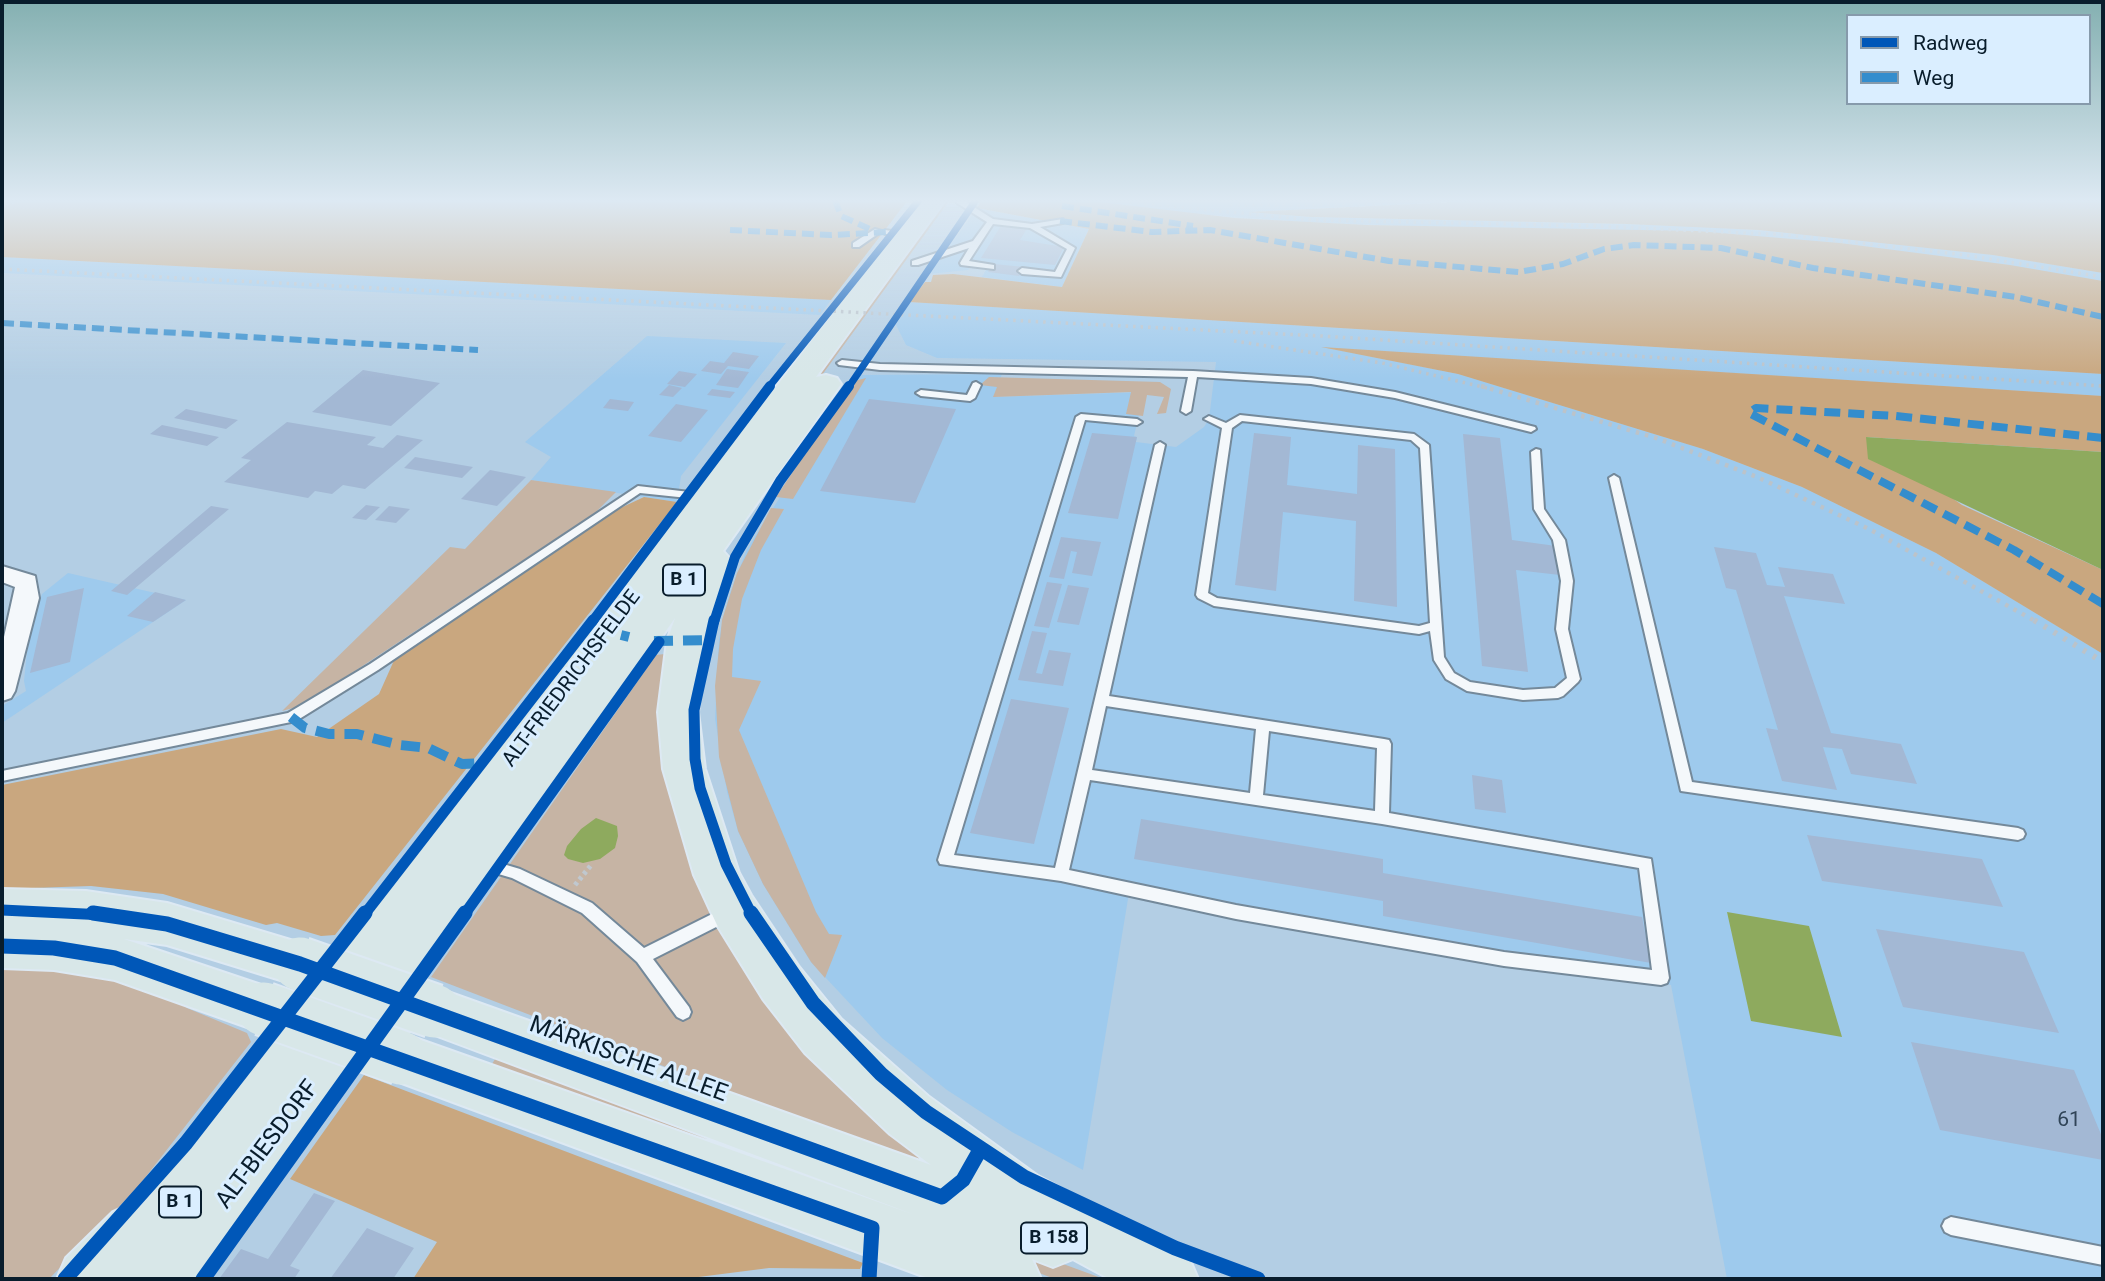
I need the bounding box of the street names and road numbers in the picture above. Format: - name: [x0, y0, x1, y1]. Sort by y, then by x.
- road number: B 1: [663, 565, 705, 596]
- street label: ALT-FRIEDRICHSFELDE: [497, 586, 647, 772]
- street label: MÄRKISCHE ALLEE: [525, 1011, 731, 1109]
- street label: ALT-BIESDORF: [210, 1075, 326, 1215]
- road number: B 1: [159, 1186, 201, 1218]
- road number: B 158: [1021, 1222, 1087, 1254]

